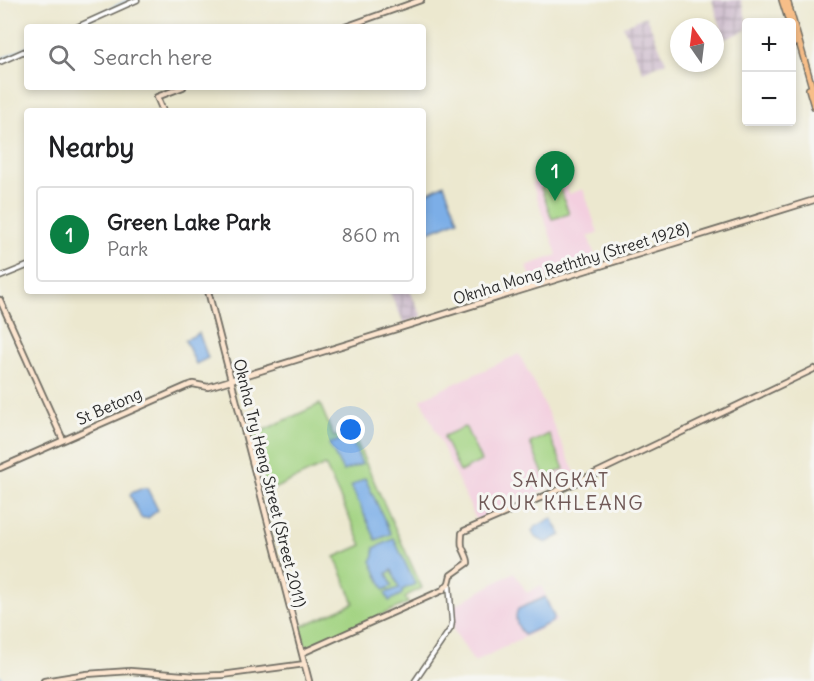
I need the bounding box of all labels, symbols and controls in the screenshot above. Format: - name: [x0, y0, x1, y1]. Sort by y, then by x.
- north arrow: [670, 18, 724, 72]
- map controls: [742, 18, 796, 126]
- button: +: [742, 18, 796, 72]
- search box: [24, 24, 426, 90]
- icon: search: [45, 41, 78, 74]
- text: Search here: [93, 43, 212, 71]
- button: −: [742, 72, 796, 126]
- text: Nearby: [48, 131, 134, 164]
- pin: 1: [536, 152, 574, 201]
- text: Green Lake Park: [107, 208, 271, 236]
- street label: Oknha Mong Reththy (Street 1928): [451, 217, 692, 308]
- text: 1: [66, 222, 73, 247]
- text: 860 m: [341, 222, 400, 247]
- text: Park: [107, 236, 148, 261]
- street label: Oknha Try Heng Street (Street 2011): [229, 357, 311, 609]
- street label: St Betong: [73, 383, 145, 429]
- your location: [336, 415, 365, 444]
- district label: SANGKAT KOUK KHLEANG: [478, 467, 644, 515]

